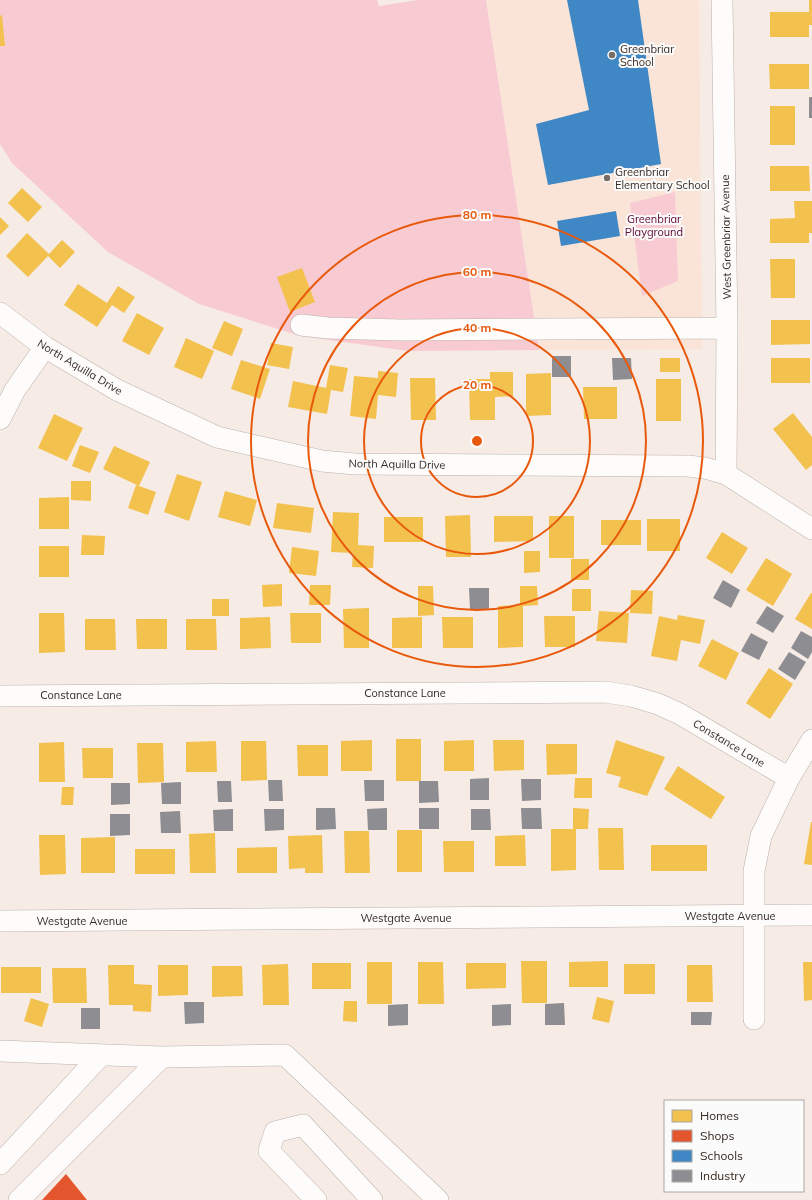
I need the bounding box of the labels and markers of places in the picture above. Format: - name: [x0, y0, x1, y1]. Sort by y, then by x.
- place label: Greenbriar School: [620, 42, 674, 69]
- marker: Greenbriar School: [607, 50, 617, 60]
- place label: Greenbriar Elementary School: [615, 165, 710, 192]
- marker: Greenbriar Elementary School: [602, 173, 612, 183]
- centre of rings: [470, 434, 484, 448]

